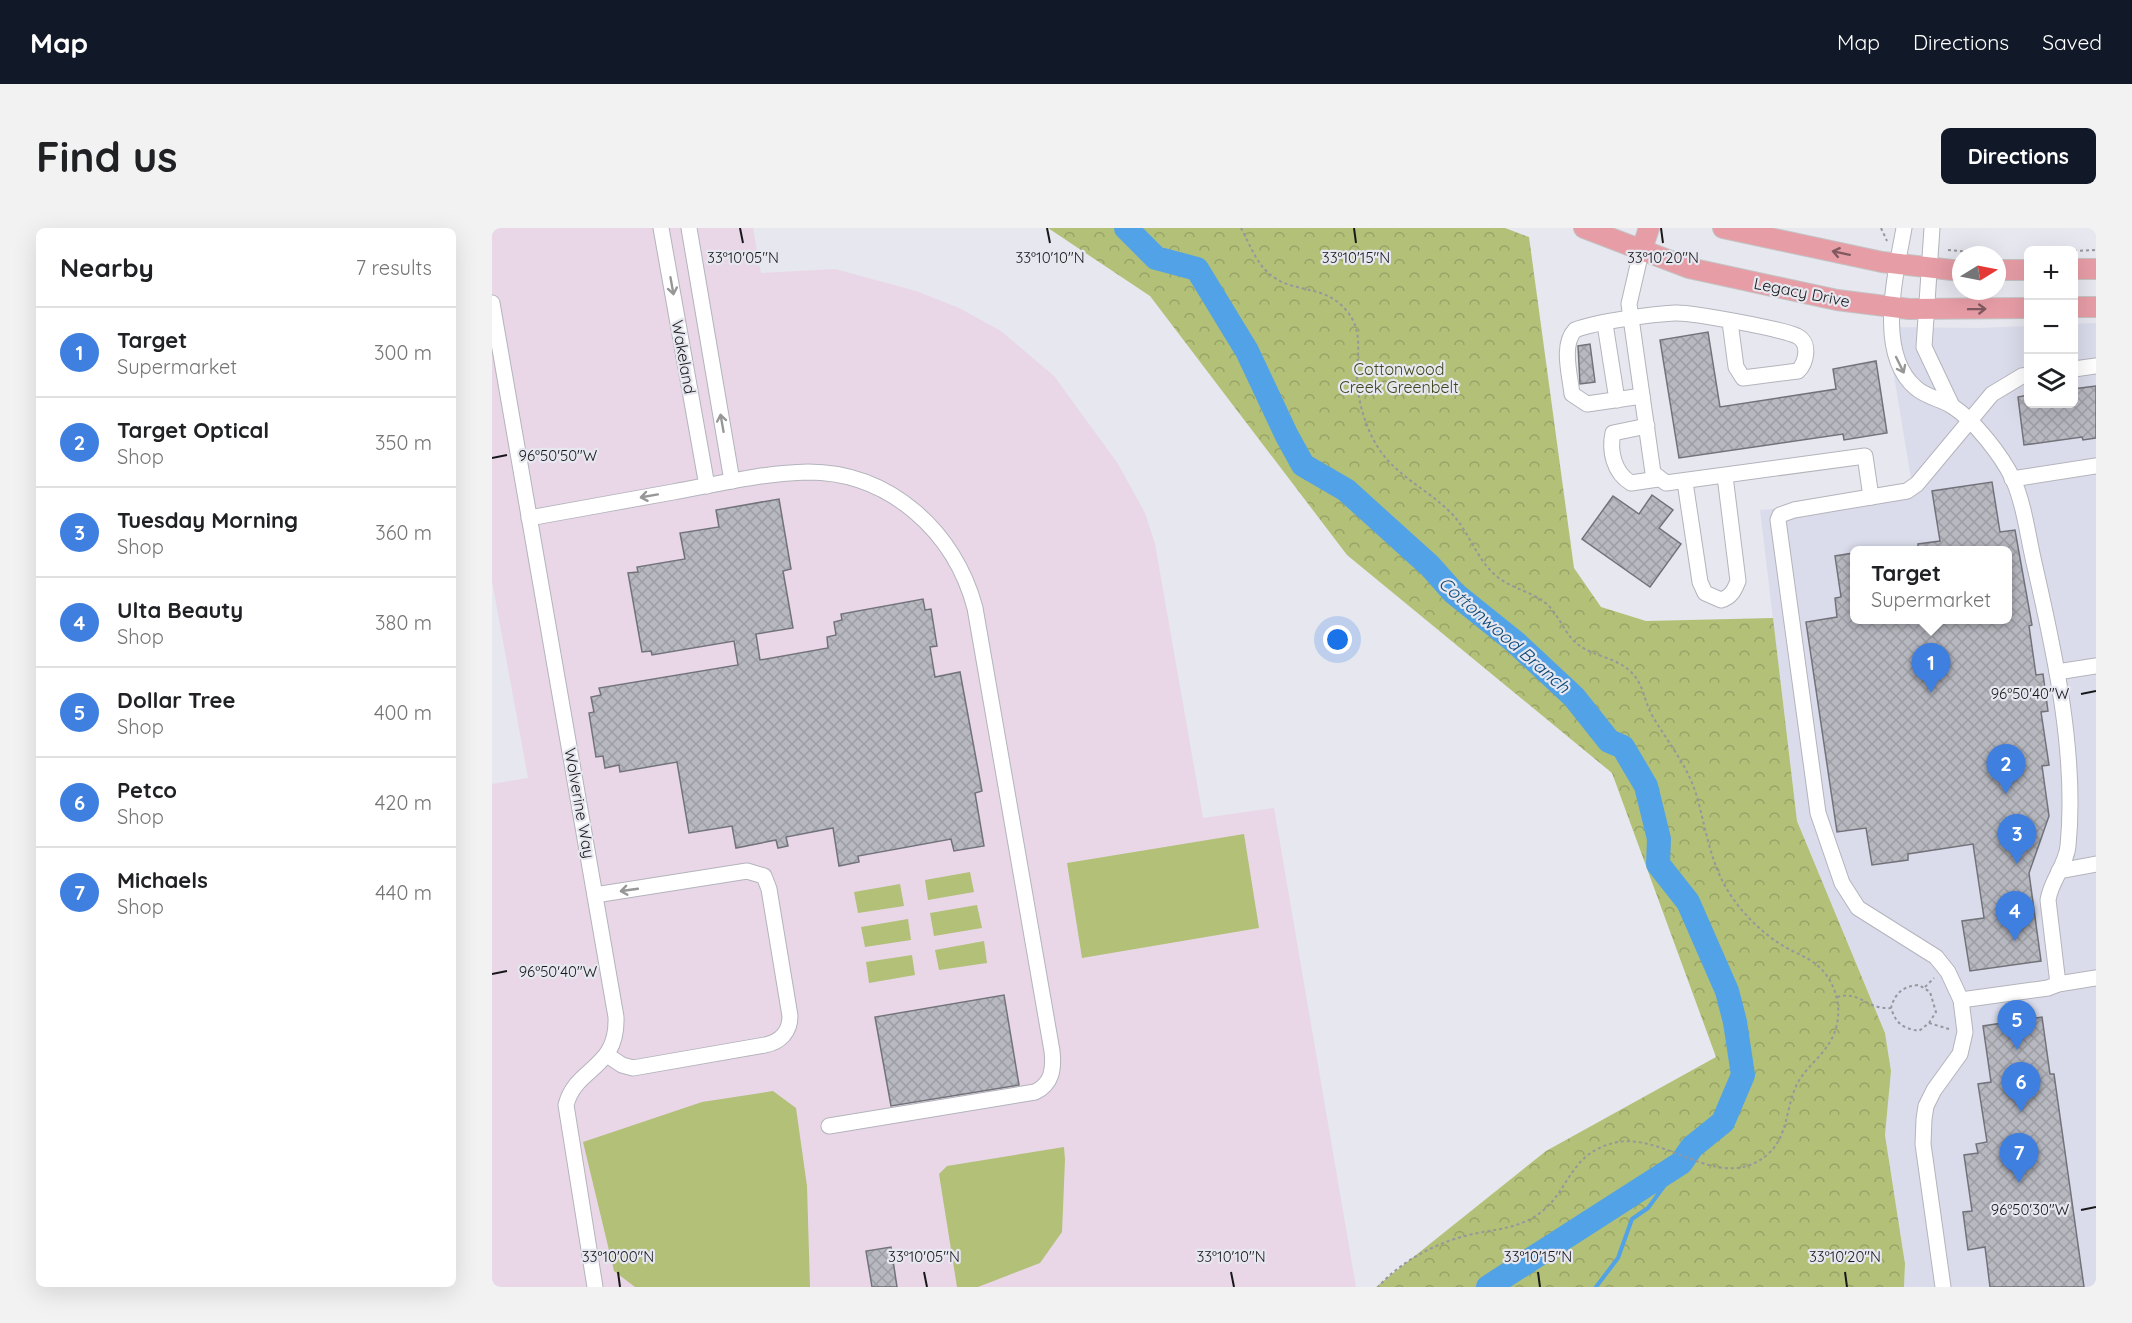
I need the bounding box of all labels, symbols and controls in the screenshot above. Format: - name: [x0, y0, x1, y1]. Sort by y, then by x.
- text: Map: [30, 25, 88, 60]
- text: Map: [1837, 29, 1880, 55]
- text: Directions: [1913, 29, 2009, 55]
- text: Saved: [2042, 29, 2102, 55]
- button: Directions: [1941, 128, 2096, 184]
- text: Find us: [36, 130, 178, 183]
- north arrow: [1952, 246, 2006, 300]
- map controls: [2024, 246, 2078, 408]
- button: +: [2024, 246, 2078, 300]
- one-way arrow: [1832, 247, 1851, 259]
- text: 33°10'05"N: [707, 248, 779, 267]
- text: 33°10'10"N: [1015, 248, 1085, 267]
- text: 33°10'15"N: [1322, 248, 1390, 267]
- text: 33°10'20"N: [1627, 248, 1699, 267]
- text: Nearby: [60, 251, 154, 284]
- text: 7 results: [356, 255, 432, 280]
- street label: Legacy Drive: [1752, 273, 1852, 311]
- one-way arrow: [666, 275, 677, 295]
- button: −: [2024, 300, 2078, 354]
- one-way arrow: [1966, 303, 1986, 315]
- street label: Wakeland: [668, 319, 700, 395]
- text: Target: [117, 326, 187, 354]
- text: 1: [76, 340, 83, 365]
- text: 300 m: [374, 340, 432, 365]
- text: Supermarket: [117, 354, 237, 379]
- button: layers: [2024, 354, 2078, 408]
- one-way arrow: [1894, 356, 1906, 374]
- park label: Cottonwood Creek Greenbelt: [1339, 359, 1459, 397]
- one-way arrow: [717, 414, 728, 434]
- text: Target Optical: [117, 416, 269, 444]
- text: 2: [74, 430, 85, 455]
- text: 350 m: [375, 430, 432, 455]
- text: Shop: [117, 444, 164, 469]
- text: 96°50'50"W: [519, 446, 598, 465]
- one-way arrow: [640, 491, 660, 502]
- text: Tuesday Morning: [117, 506, 298, 534]
- text: 3: [74, 520, 85, 545]
- text: 360 m: [375, 520, 432, 545]
- text: Shop: [117, 534, 164, 559]
- popup: [1850, 546, 2012, 624]
- text: Target: [1871, 559, 1941, 587]
- water label: Cottonwood Branch: [1434, 571, 1575, 698]
- text: Supermarket: [1871, 587, 1991, 612]
- text: Ulta Beauty: [117, 596, 243, 624]
- text: 4: [74, 610, 85, 635]
- text: 380 m: [375, 610, 432, 635]
- text: Shop: [117, 624, 164, 649]
- your location: [1323, 625, 1352, 654]
- pin: 1: [1912, 644, 1950, 693]
- text: 96°50'40"W: [1991, 684, 2070, 703]
- text: Dollar Tree: [117, 686, 236, 714]
- text: 5: [74, 700, 85, 725]
- text: 400 m: [374, 700, 432, 725]
- text: Shop: [117, 714, 164, 739]
- pin: 2: [1986, 744, 2026, 794]
- street label: Wolverine Way: [560, 746, 600, 860]
- text: Petco: [117, 776, 177, 804]
- text: 6: [74, 790, 85, 815]
- text: 420 m: [375, 790, 432, 815]
- text: Shop: [117, 804, 164, 829]
- pin: 3: [1998, 814, 2036, 864]
- text: Michaels: [117, 866, 208, 894]
- text: 7: [74, 880, 85, 905]
- text: 440 m: [375, 880, 432, 905]
- one-way arrow: [620, 885, 639, 896]
- pin: 4: [1996, 892, 2035, 941]
- text: Shop: [117, 894, 164, 919]
- text: 96°50'40"W: [519, 962, 598, 981]
- pin: 5: [1998, 1000, 2036, 1050]
- pin: 6: [2002, 1062, 2041, 1112]
- pin: 7: [2000, 1134, 2038, 1183]
- text: 96°50'30"W: [1991, 1200, 2070, 1219]
- text: 33°10'00"N: [582, 1247, 654, 1266]
- text: 33°10'05"N: [888, 1247, 960, 1266]
- text: 33°10'10"N: [1196, 1247, 1266, 1266]
- text: 33°10'15"N: [1504, 1247, 1572, 1266]
- text: 33°10'20"N: [1809, 1247, 1881, 1266]

